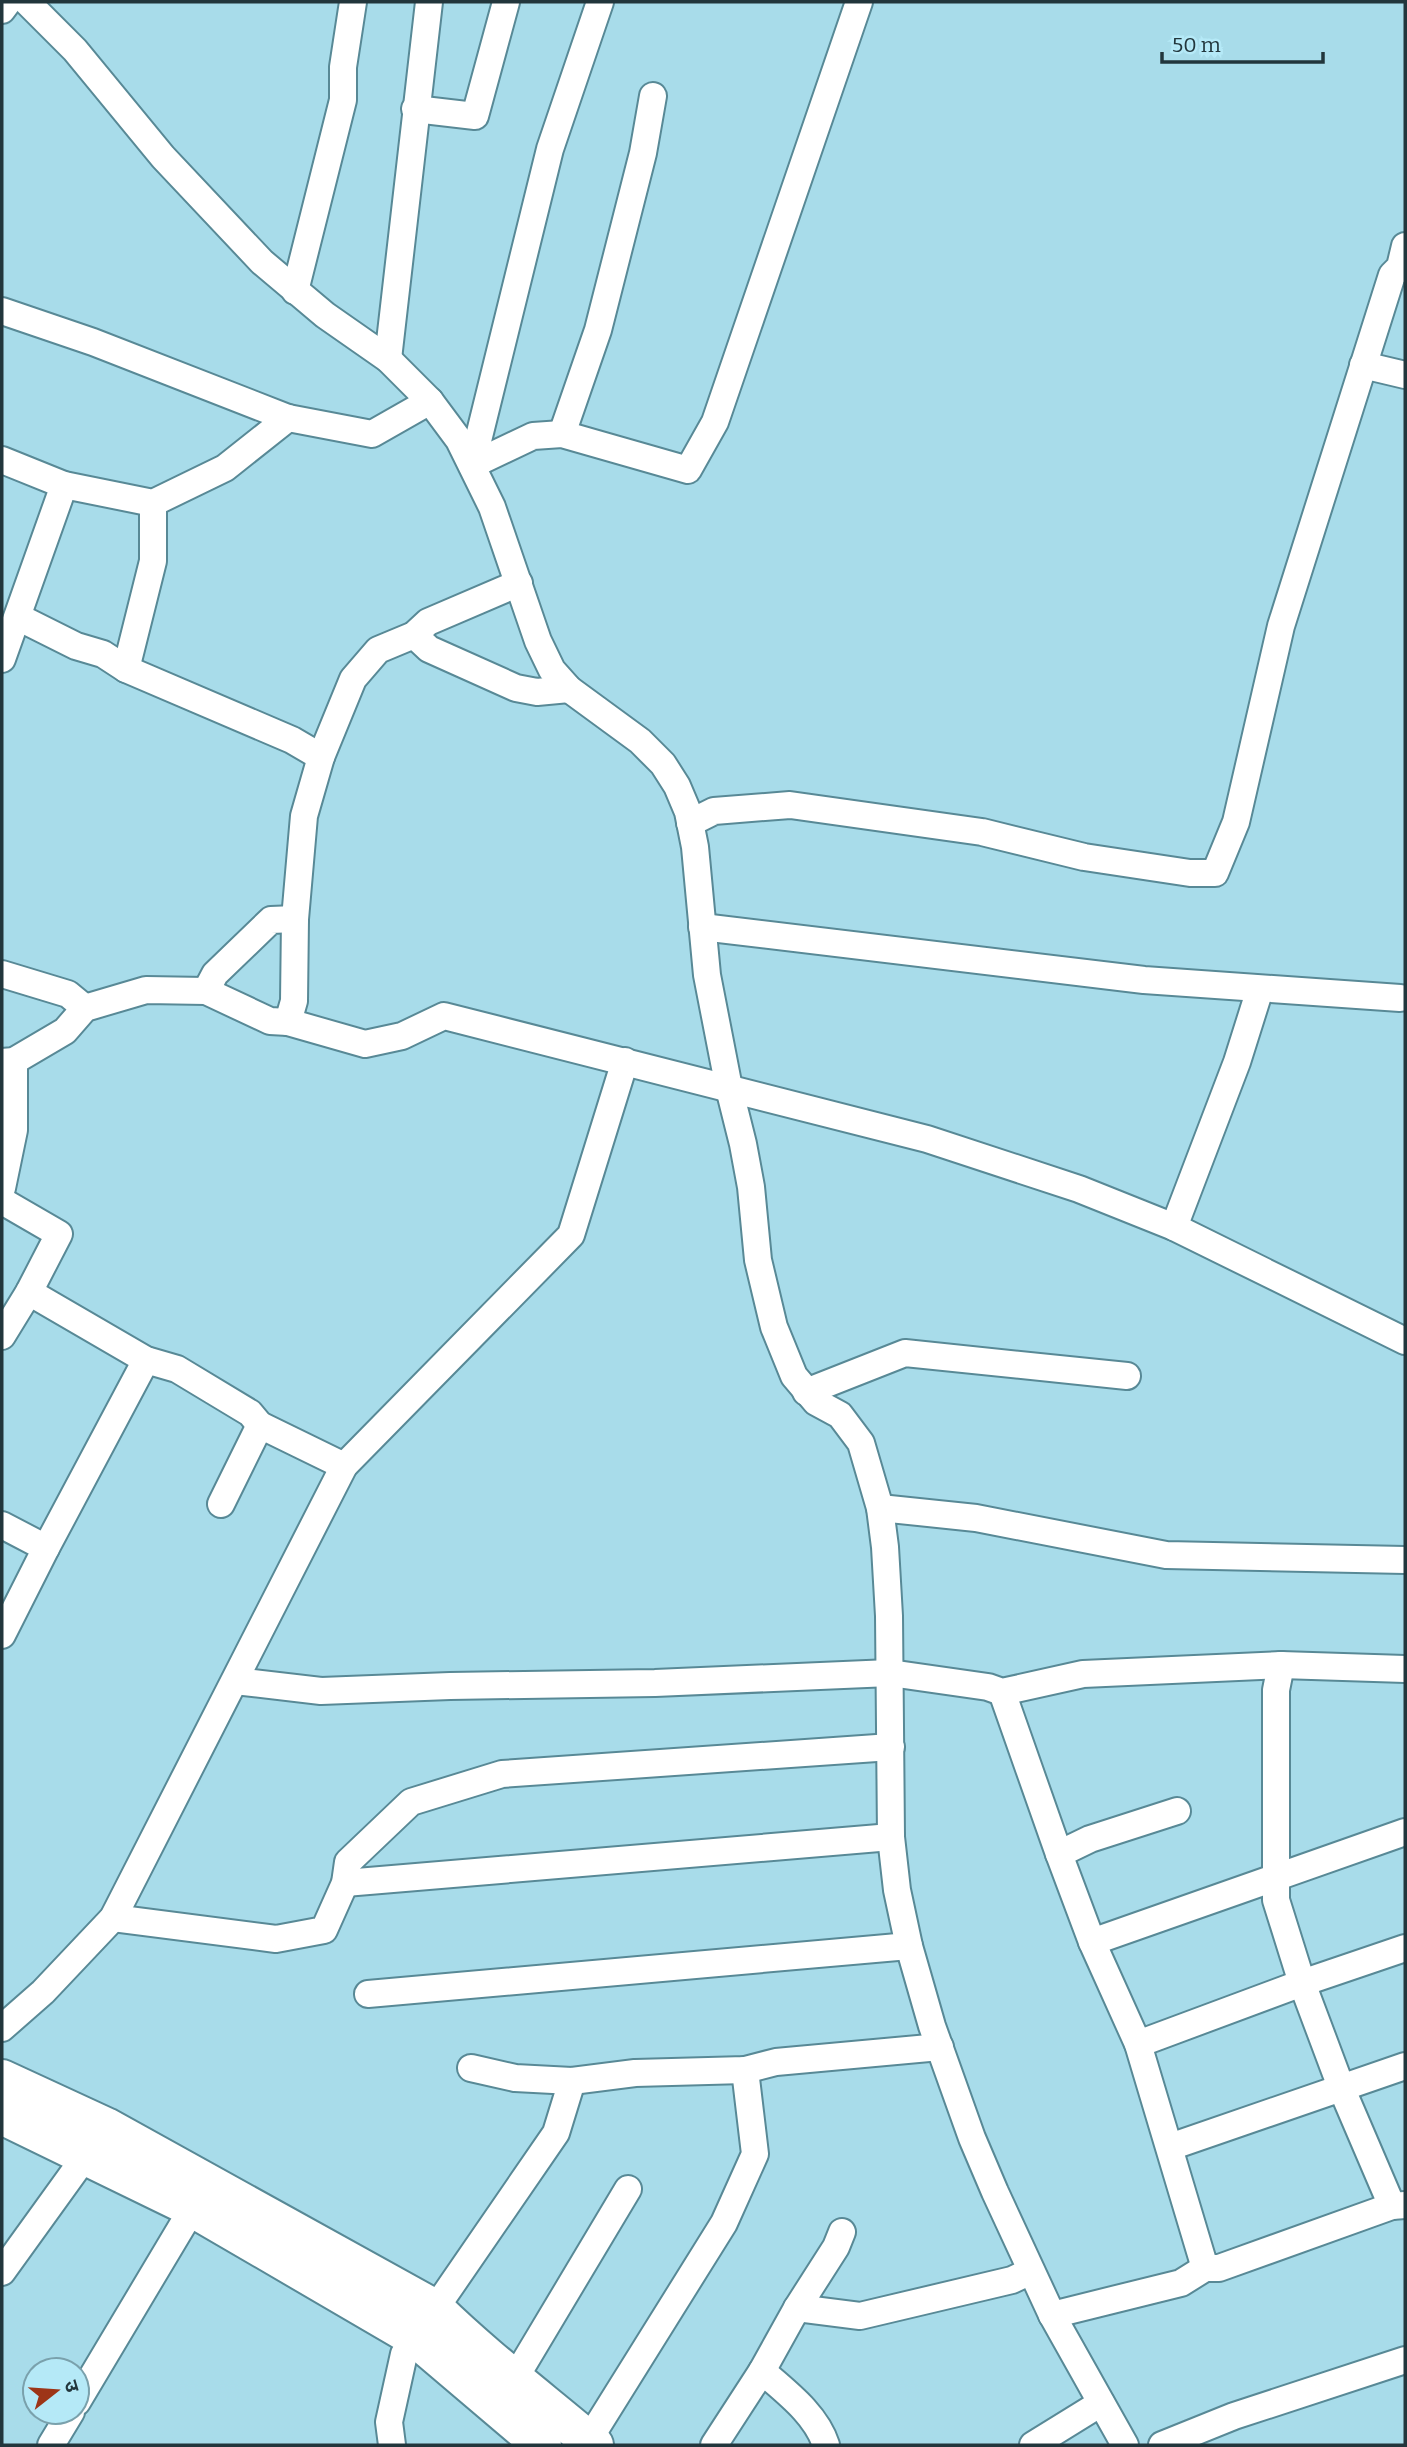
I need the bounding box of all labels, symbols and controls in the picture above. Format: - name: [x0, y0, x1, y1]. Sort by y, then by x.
- scale bar: [1162, 21, 1323, 65]
- text: 50 m: [1172, 32, 1221, 58]
- north arrow: [21, 2356, 91, 2426]
- text: उ: [59, 2377, 85, 2396]

